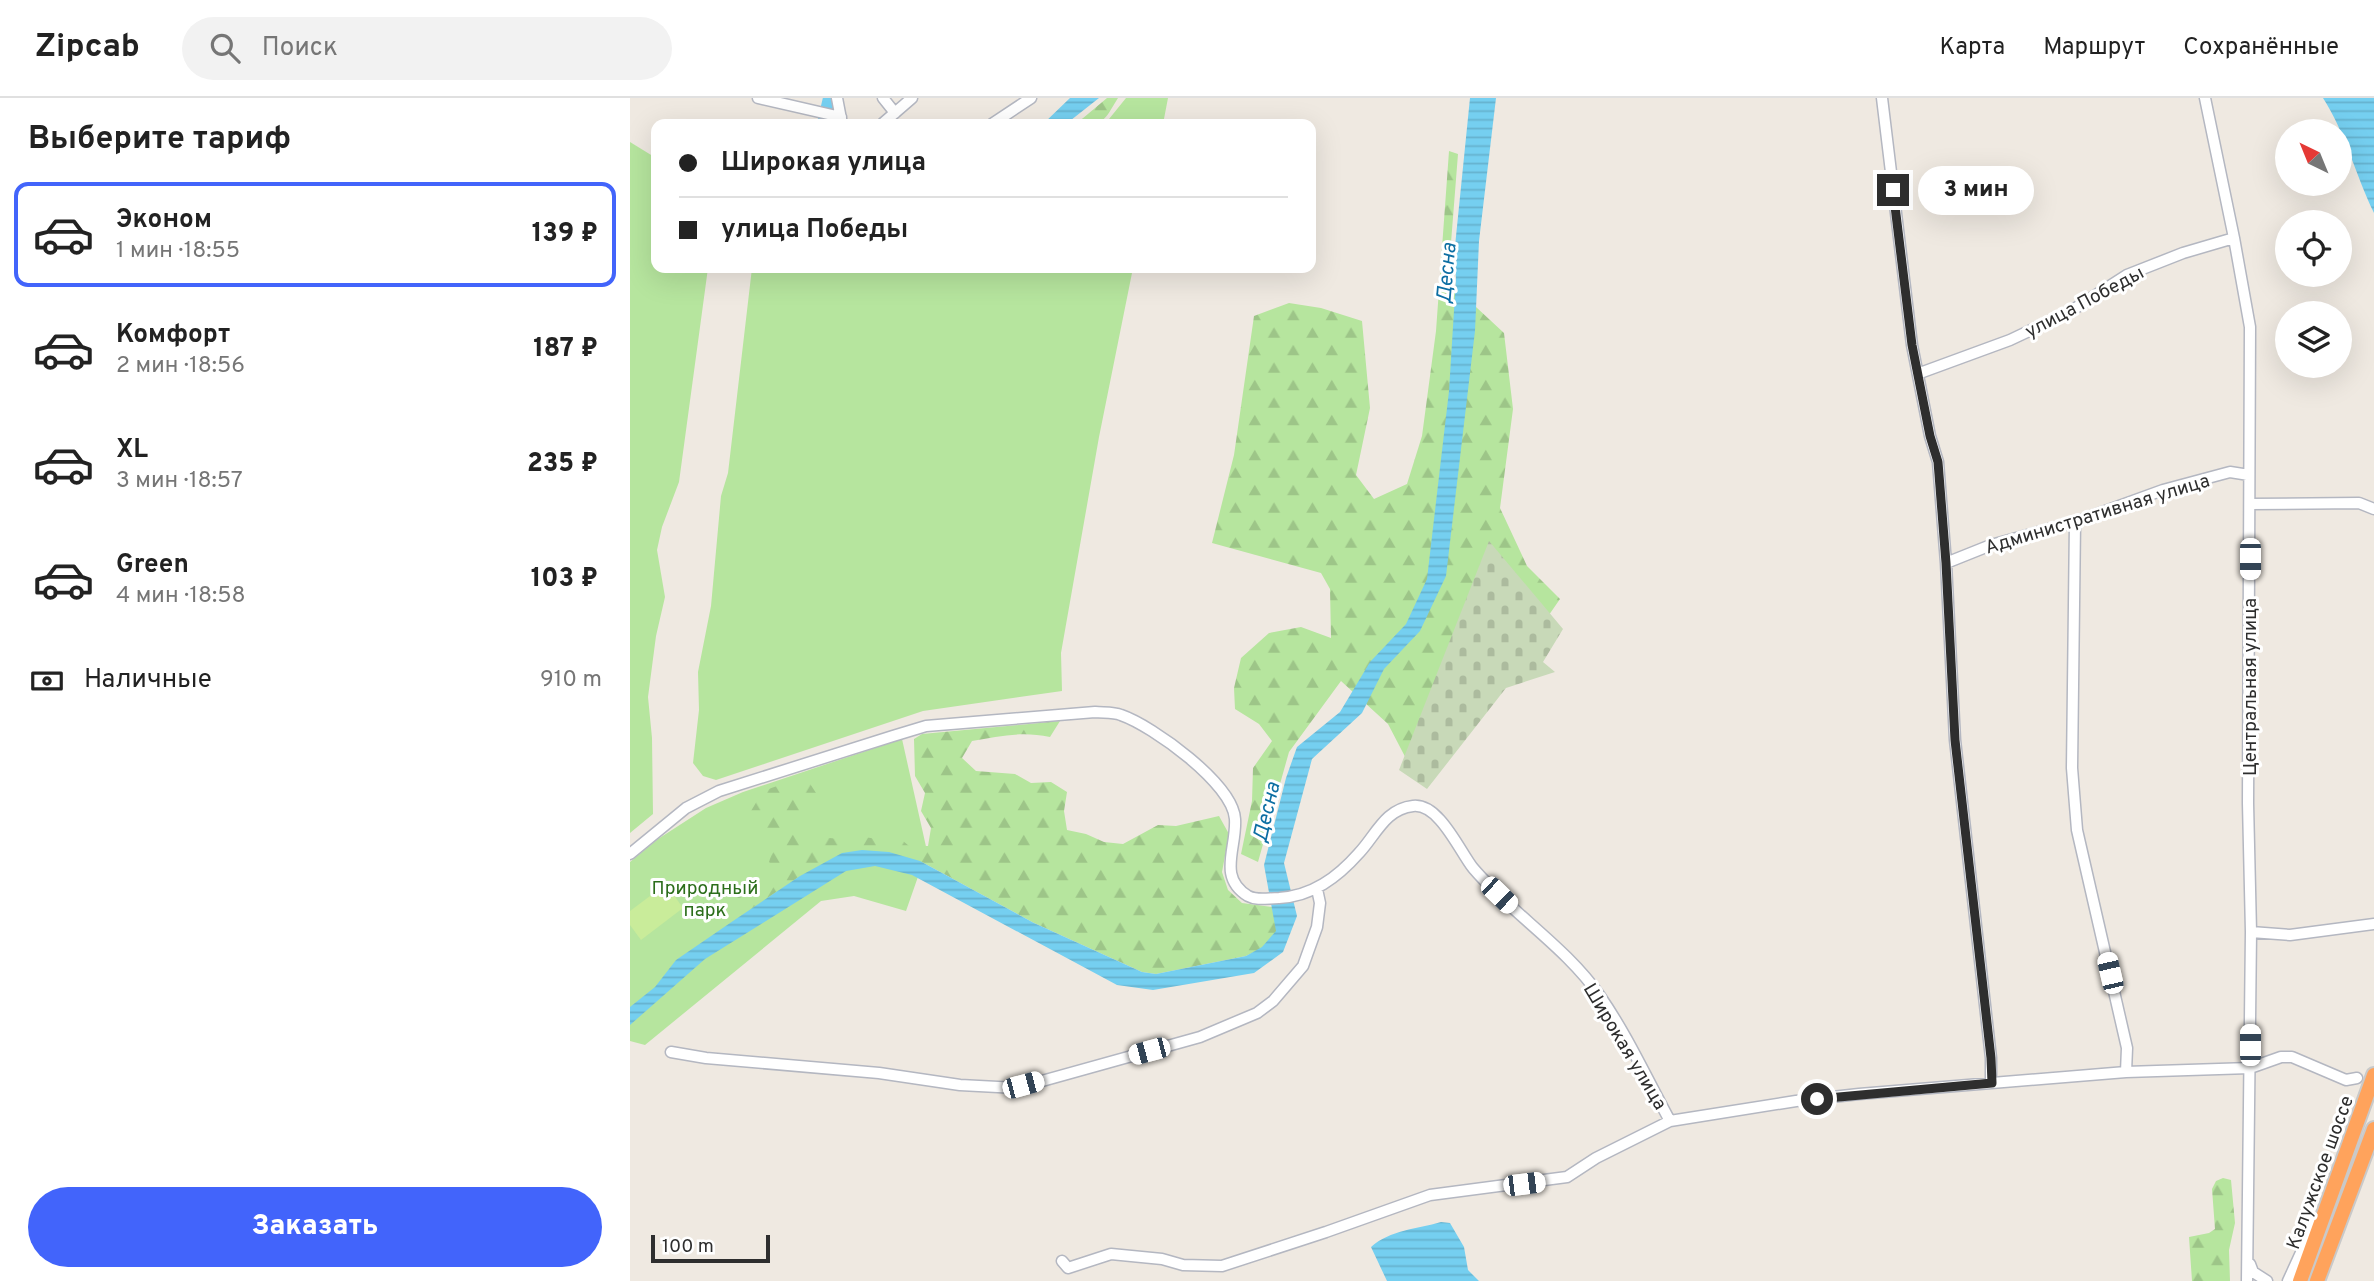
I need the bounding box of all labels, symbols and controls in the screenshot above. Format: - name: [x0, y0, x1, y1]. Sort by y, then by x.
- search box: [182, 17, 672, 80]
- text: Zipcab: [35, 27, 140, 69]
- icon: search: [206, 29, 244, 67]
- text: Поиск: [262, 32, 338, 65]
- text: Карта: [1939, 33, 2005, 63]
- text: Маршрут: [2043, 33, 2145, 63]
- text: Сохранённые: [2183, 33, 2339, 63]
- north arrow: [2275, 119, 2352, 196]
- map controls: [2275, 119, 2352, 378]
- text: Выберите тариф: [28, 120, 291, 160]
- text: Широкая улица: [721, 147, 926, 180]
- callout: 3 мин: [1918, 166, 2033, 214]
- route end: [1877, 174, 1909, 206]
- text: 3 мин: [1943, 176, 2009, 205]
- icon: car: [32, 203, 95, 266]
- text: Эконом: [116, 204, 212, 237]
- button: locate: [2275, 210, 2352, 287]
- text: улица Победы: [721, 214, 908, 247]
- text: 139 ₽: [532, 218, 598, 251]
- text: 1 мин · 18:55: [116, 237, 240, 266]
- water label: Десна: [1431, 242, 1464, 305]
- street label: улица Победы: [2021, 261, 2149, 344]
- button: layers: [2275, 301, 2352, 378]
- icon: car: [32, 318, 95, 381]
- text: Комфорт: [116, 319, 230, 352]
- text: 187 ₽: [533, 333, 598, 366]
- text: 2 мин · 18:56: [116, 352, 245, 381]
- icon: car: [32, 433, 95, 496]
- text: XL: [116, 434, 148, 467]
- text: 235 ₽: [527, 448, 598, 481]
- text: 3 мин · 18:57: [116, 467, 243, 496]
- street label: Административная улица: [1982, 469, 2213, 561]
- car: [2240, 538, 2261, 580]
- icon: car: [32, 548, 95, 611]
- text: Green: [116, 549, 189, 582]
- text: 103 ₽: [531, 563, 598, 596]
- text: 4 мин · 18:58: [116, 582, 246, 611]
- street label: Центральная улица: [2239, 598, 2263, 776]
- icon: cash: [28, 662, 66, 700]
- text: Наличные: [84, 664, 212, 697]
- text: 910 m: [540, 666, 602, 695]
- water label: Десна: [1247, 780, 1287, 845]
- car: [1477, 873, 1522, 917]
- park label: Природный парк: [652, 877, 758, 923]
- car: [2096, 950, 2125, 996]
- street label: Широкая улица: [1577, 979, 1672, 1115]
- car: [2240, 1024, 2261, 1066]
- car: [1126, 1035, 1173, 1067]
- car: [1000, 1069, 1047, 1101]
- route start: [1801, 1083, 1833, 1115]
- street label: Калужское шоссе: [2282, 1092, 2360, 1253]
- car: [1502, 1171, 1547, 1197]
- button: Заказать: [28, 1187, 602, 1267]
- scale bar: [651, 1232, 770, 1264]
- text: 100 m: [662, 1235, 714, 1259]

